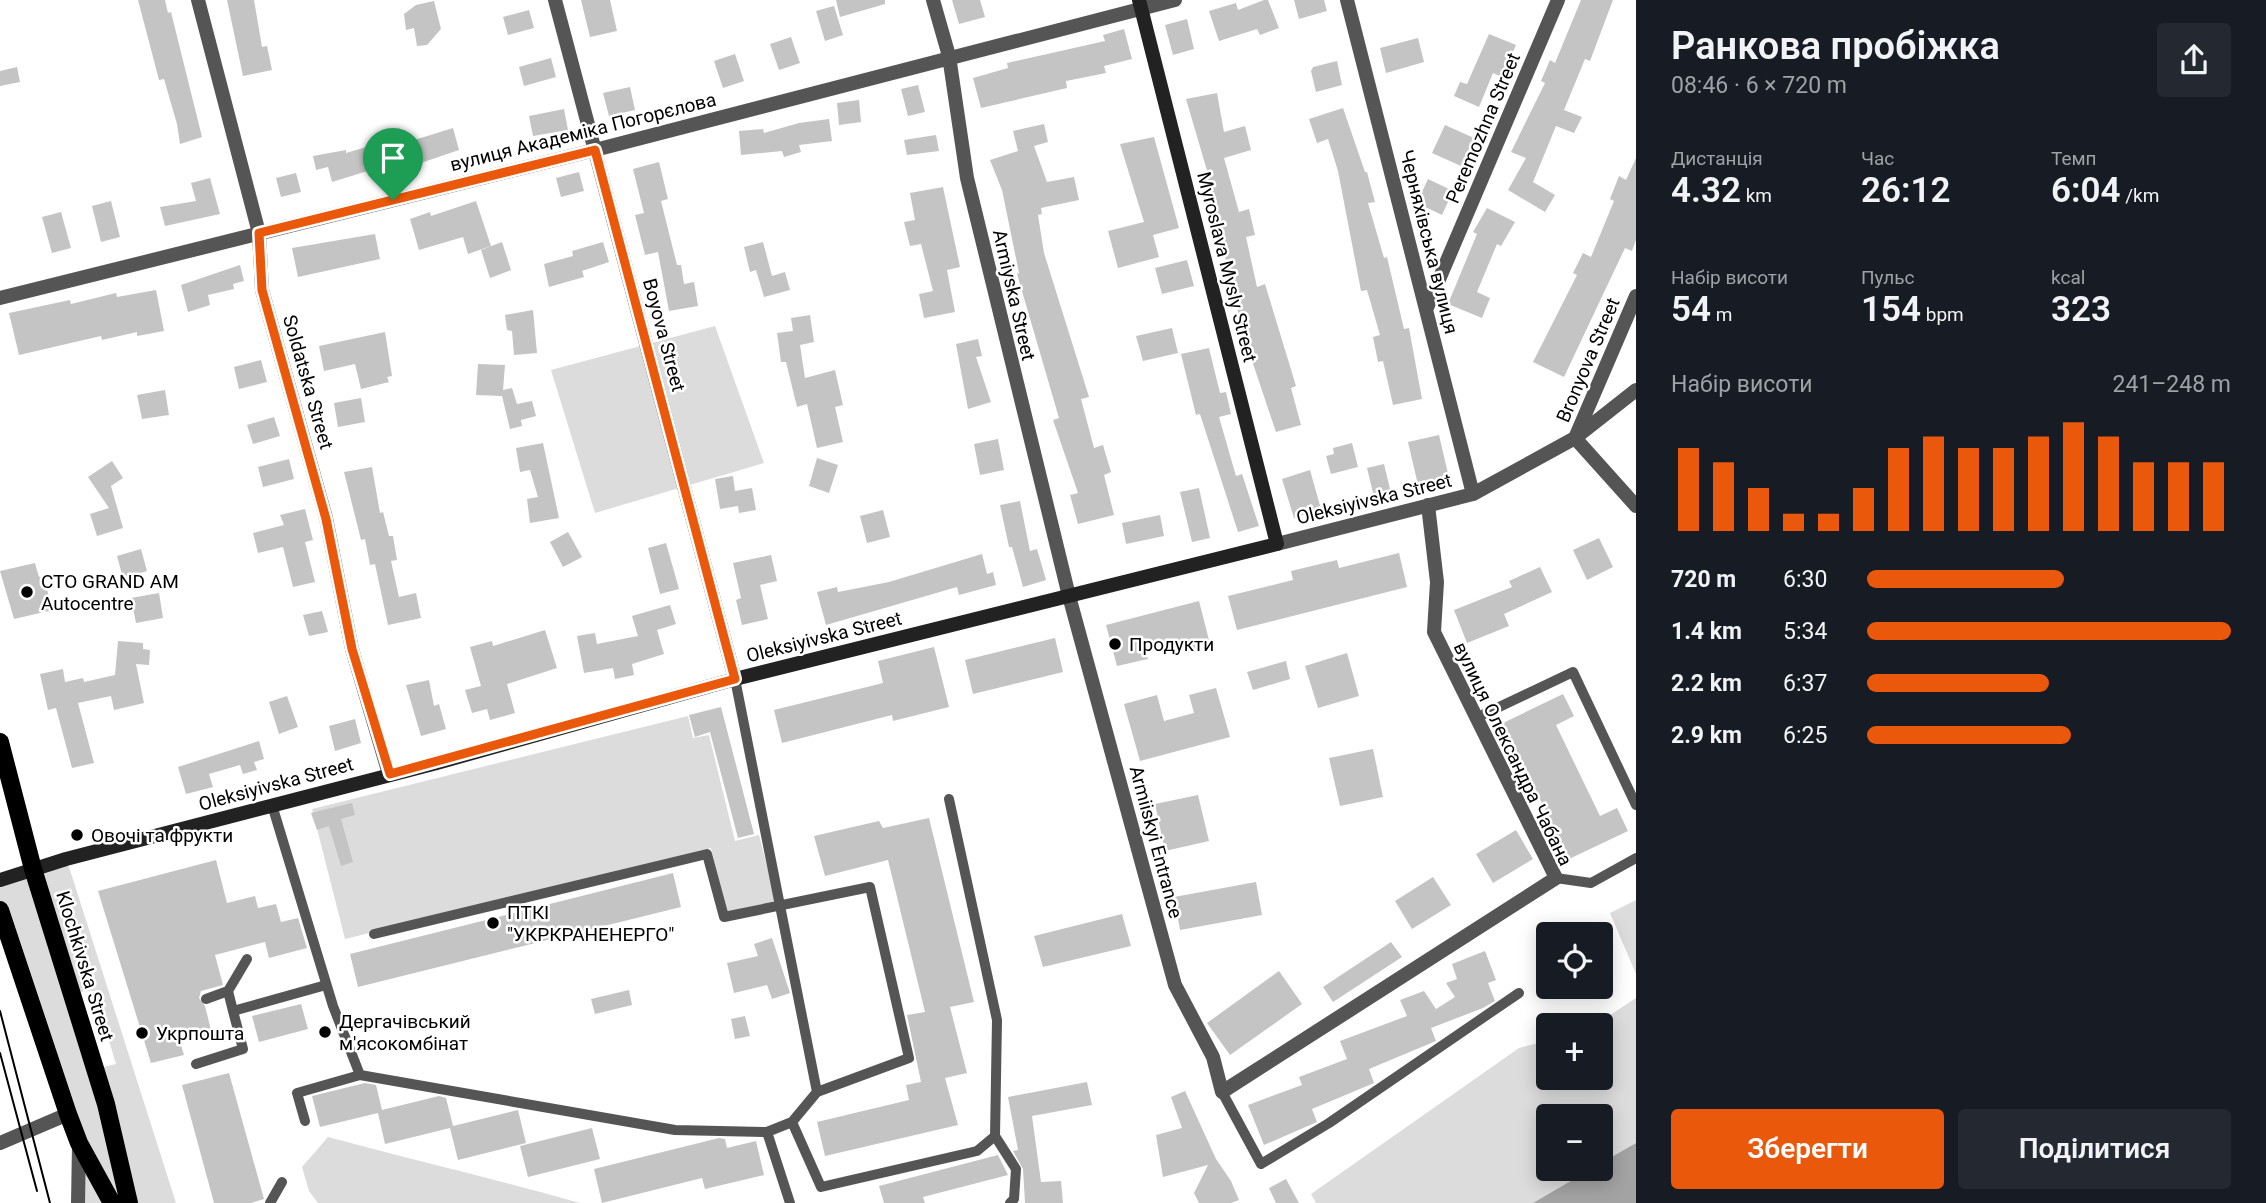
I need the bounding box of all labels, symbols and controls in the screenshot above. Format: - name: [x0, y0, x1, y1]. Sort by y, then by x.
- button: share: [2157, 23, 2231, 97]
- text: Ранкова пробіжка: [1671, 24, 2000, 68]
- street label: Peremozhna Street: [1441, 49, 1525, 207]
- text: 08:46 · 6 × 720 m: [1671, 72, 1847, 99]
- street label: вулиця Академіка Погорєлова: [448, 88, 718, 176]
- pin: [363, 128, 423, 200]
- icon: arrive: [374, 139, 412, 177]
- text: Дистанція: [1671, 147, 1763, 170]
- text: Час: [1861, 147, 1894, 170]
- text: Темп: [2051, 147, 2097, 170]
- street label: Черняхівська вулиця: [1395, 148, 1463, 336]
- street label: Myroslava Mysly Street: [1192, 170, 1262, 364]
- text: 4.32: [1671, 170, 1741, 211]
- text: 26:12: [1861, 170, 1951, 211]
- text: 6:04: [2051, 170, 2121, 211]
- text: km: [1741, 184, 1772, 207]
- text: /km: [2121, 184, 2159, 207]
- street label: Armiyska Street: [988, 227, 1040, 363]
- text: Набір висоти: [1671, 266, 1788, 289]
- text: Пульс: [1861, 266, 1914, 289]
- text: kcal: [2051, 266, 2085, 289]
- street label: Boyova Street: [638, 276, 690, 394]
- text: 54: [1671, 289, 1711, 330]
- text: 154: [1861, 289, 1921, 330]
- text: 323: [2051, 289, 2111, 330]
- street label: Bronyova Street: [1551, 294, 1625, 426]
- text: m: [1711, 303, 1732, 326]
- text: bpm: [1921, 303, 1964, 326]
- street label: Soldatska Street: [278, 312, 338, 452]
- text: Набір висоти: [1671, 371, 1813, 398]
- text: 241–248 m: [2112, 371, 2231, 398]
- street label: Oleksiyivska Street: [1294, 469, 1454, 529]
- text: 720 m: [1671, 566, 1736, 593]
- text: 6:30: [1783, 566, 1827, 593]
- place label: СТО GRAND AM Autocentre: [41, 570, 179, 615]
- marker: СТО GRAND AM Autocentre: [19, 584, 35, 600]
- street label: Oleksiyivska Street: [744, 607, 904, 667]
- text: 1.4 km: [1671, 618, 1742, 645]
- text: 5:34: [1783, 618, 1827, 645]
- place label: Продукти: [1129, 633, 1214, 656]
- marker: Продукти: [1107, 636, 1123, 652]
- street label: вулиця Олександра Чабана: [1449, 638, 1577, 870]
- text: 2.2 km: [1671, 670, 1742, 697]
- text: 6:37: [1783, 670, 1827, 697]
- text: 2.9 km: [1671, 722, 1742, 749]
- text: 6:25: [1783, 722, 1827, 749]
- street label: Oleksiyivska Street: [196, 752, 356, 816]
- street label: Armiiskyi Entrance: [1125, 763, 1187, 921]
- place label: Овочі та фрукти: [91, 824, 233, 847]
- marker: Овочі та фрукти: [69, 827, 85, 843]
- street label: Klochkivska Street: [51, 888, 119, 1044]
- place label: ПТКІ "УКРКРАНЕНЕРГО": [507, 901, 674, 946]
- marker: ПТКІ "УКРКРАНЕНЕРГО": [485, 915, 501, 931]
- map controls: [1536, 922, 1613, 1181]
- button: locate: [1536, 922, 1613, 999]
- place label: Дергачівський м'ясокомбінат: [339, 1010, 471, 1055]
- button: +: [1536, 1013, 1613, 1090]
- place label: Укрпошта: [156, 1022, 244, 1045]
- marker: Дергачівський м'ясокомбінат: [317, 1024, 333, 1040]
- marker: Укрпошта: [134, 1025, 150, 1041]
- button: −: [1536, 1104, 1613, 1181]
- button: Зберегти: [1671, 1109, 1944, 1189]
- button: Поділитися: [1958, 1109, 2231, 1189]

